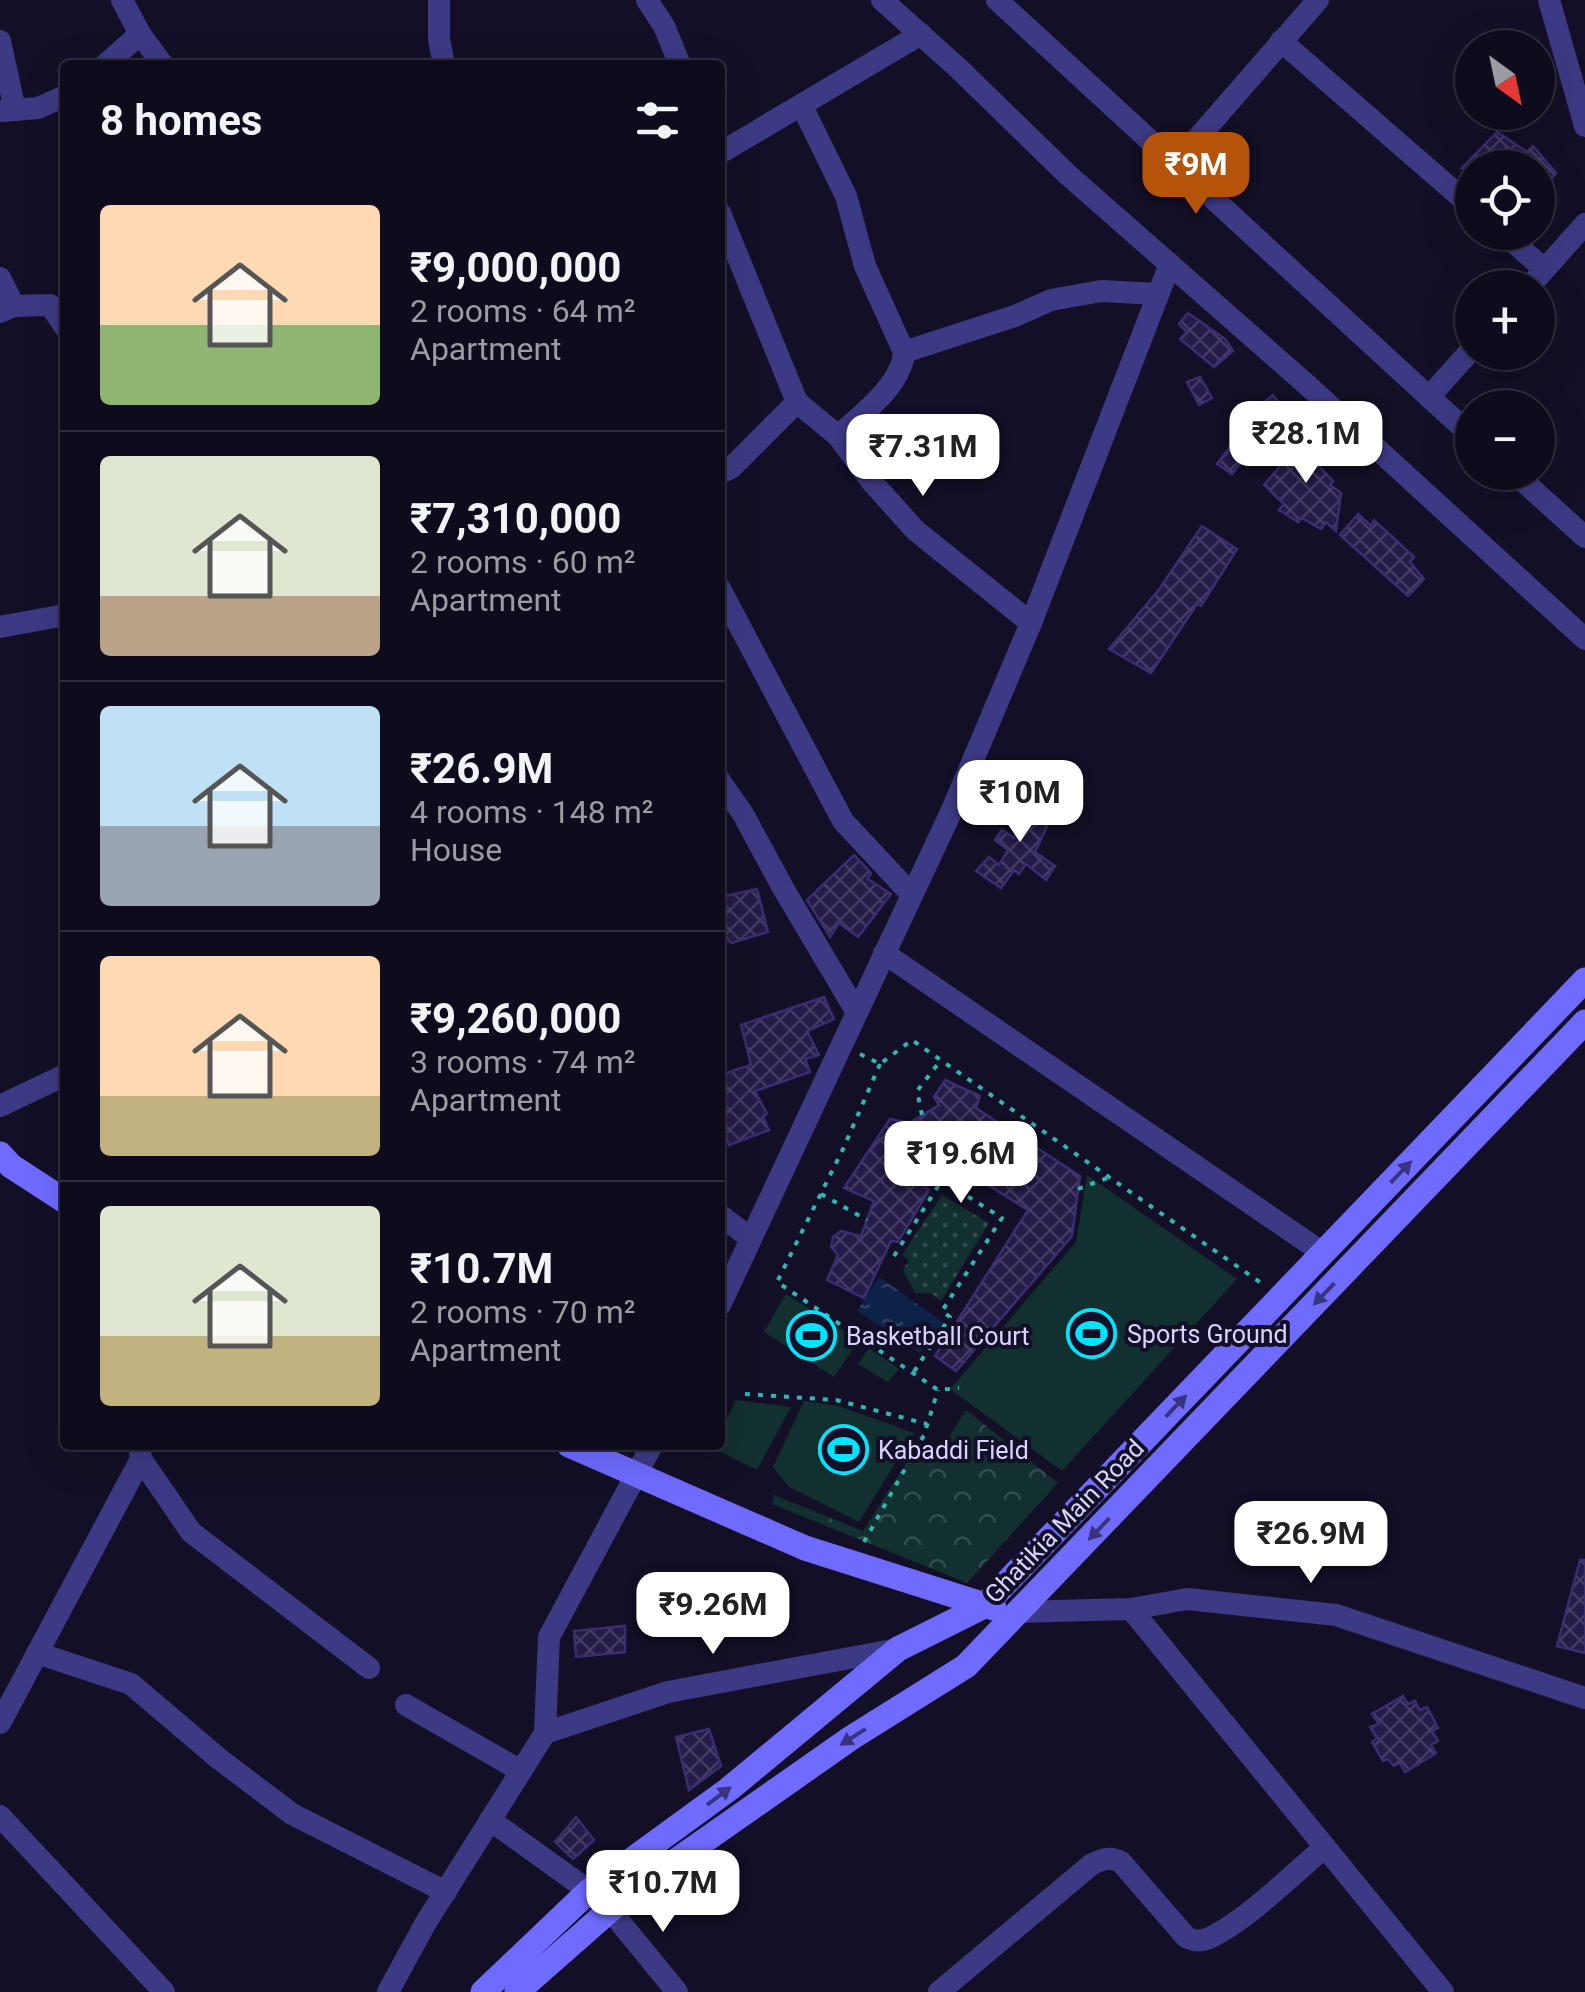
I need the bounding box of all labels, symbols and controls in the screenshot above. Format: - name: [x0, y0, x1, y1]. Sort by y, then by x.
- north arrow: [1455, 30, 1555, 130]
- map controls: [1455, 30, 1555, 490]
- icon: filters: [630, 93, 685, 148]
- text: 8 homes: [100, 96, 262, 145]
- pin: ₹9M: [1148, 132, 1244, 217]
- text: ₹9M: [1164, 145, 1228, 183]
- button: locate: [1455, 150, 1555, 250]
- text: ₹9,000,000: [410, 243, 621, 292]
- icon: home: [180, 245, 300, 365]
- button: +: [1455, 270, 1555, 370]
- text: 2 rooms · 64 m²: [410, 292, 635, 330]
- text: Apartment: [410, 330, 562, 368]
- button: −: [1455, 390, 1555, 490]
- pin: ₹28.1M: [1225, 401, 1387, 486]
- pin: ₹7.31M: [842, 414, 1004, 499]
- text: ₹28.1M: [1251, 414, 1361, 452]
- text: ₹7.31M: [868, 427, 978, 465]
- text: ₹7,310,000: [410, 494, 621, 543]
- icon: home: [180, 496, 300, 616]
- text: 2 rooms · 60 m²: [410, 543, 635, 581]
- text: Apartment: [410, 581, 562, 619]
- text: ₹26.9M: [410, 744, 553, 793]
- icon: home: [180, 746, 300, 866]
- pin: ₹10M: [961, 760, 1079, 845]
- text: ₹10M: [979, 773, 1061, 811]
- text: 4 rooms · 148 m²: [410, 793, 653, 831]
- text: House: [410, 831, 502, 869]
- text: ₹9,260,000: [410, 994, 621, 1043]
- icon: home: [180, 996, 300, 1116]
- text: 3 rooms · 74 m²: [410, 1043, 635, 1081]
- text: Apartment: [410, 1081, 562, 1119]
- pin: ₹19.6M: [880, 1121, 1042, 1206]
- text: ₹19.6M: [906, 1134, 1016, 1172]
- one-way arrow: [1389, 1160, 1412, 1184]
- text: ₹10.7M: [410, 1244, 553, 1293]
- icon: home: [180, 1246, 300, 1366]
- one-way arrow: [1313, 1282, 1336, 1306]
- text: 2 rooms · 70 m²: [410, 1293, 635, 1331]
- sports icon: Sports Ground: [1066, 1308, 1118, 1360]
- sports icon: Basketball Court: [785, 1310, 837, 1362]
- place label: Sports Ground: [1127, 1320, 1288, 1349]
- place label: Basketball Court: [846, 1322, 1030, 1351]
- text: Apartment: [410, 1331, 562, 1369]
- one-way arrow: [1164, 1394, 1187, 1418]
- sports icon: Kabaddi Field: [817, 1424, 869, 1476]
- street label: Ghatikia Main Road: [979, 1434, 1150, 1609]
- place label: Kabaddi Field: [878, 1436, 1029, 1465]
- pin: ₹26.9M: [1230, 1501, 1392, 1586]
- text: ₹26.9M: [1256, 1514, 1366, 1552]
- one-way arrow: [1088, 1516, 1111, 1540]
- pin: ₹9.26M: [632, 1572, 794, 1657]
- text: ₹9.26M: [658, 1585, 768, 1623]
- one-way arrow: [839, 1728, 866, 1746]
- one-way arrow: [706, 1787, 733, 1807]
- pin: ₹10.7M: [582, 1850, 744, 1935]
- text: ₹10.7M: [608, 1863, 718, 1901]

